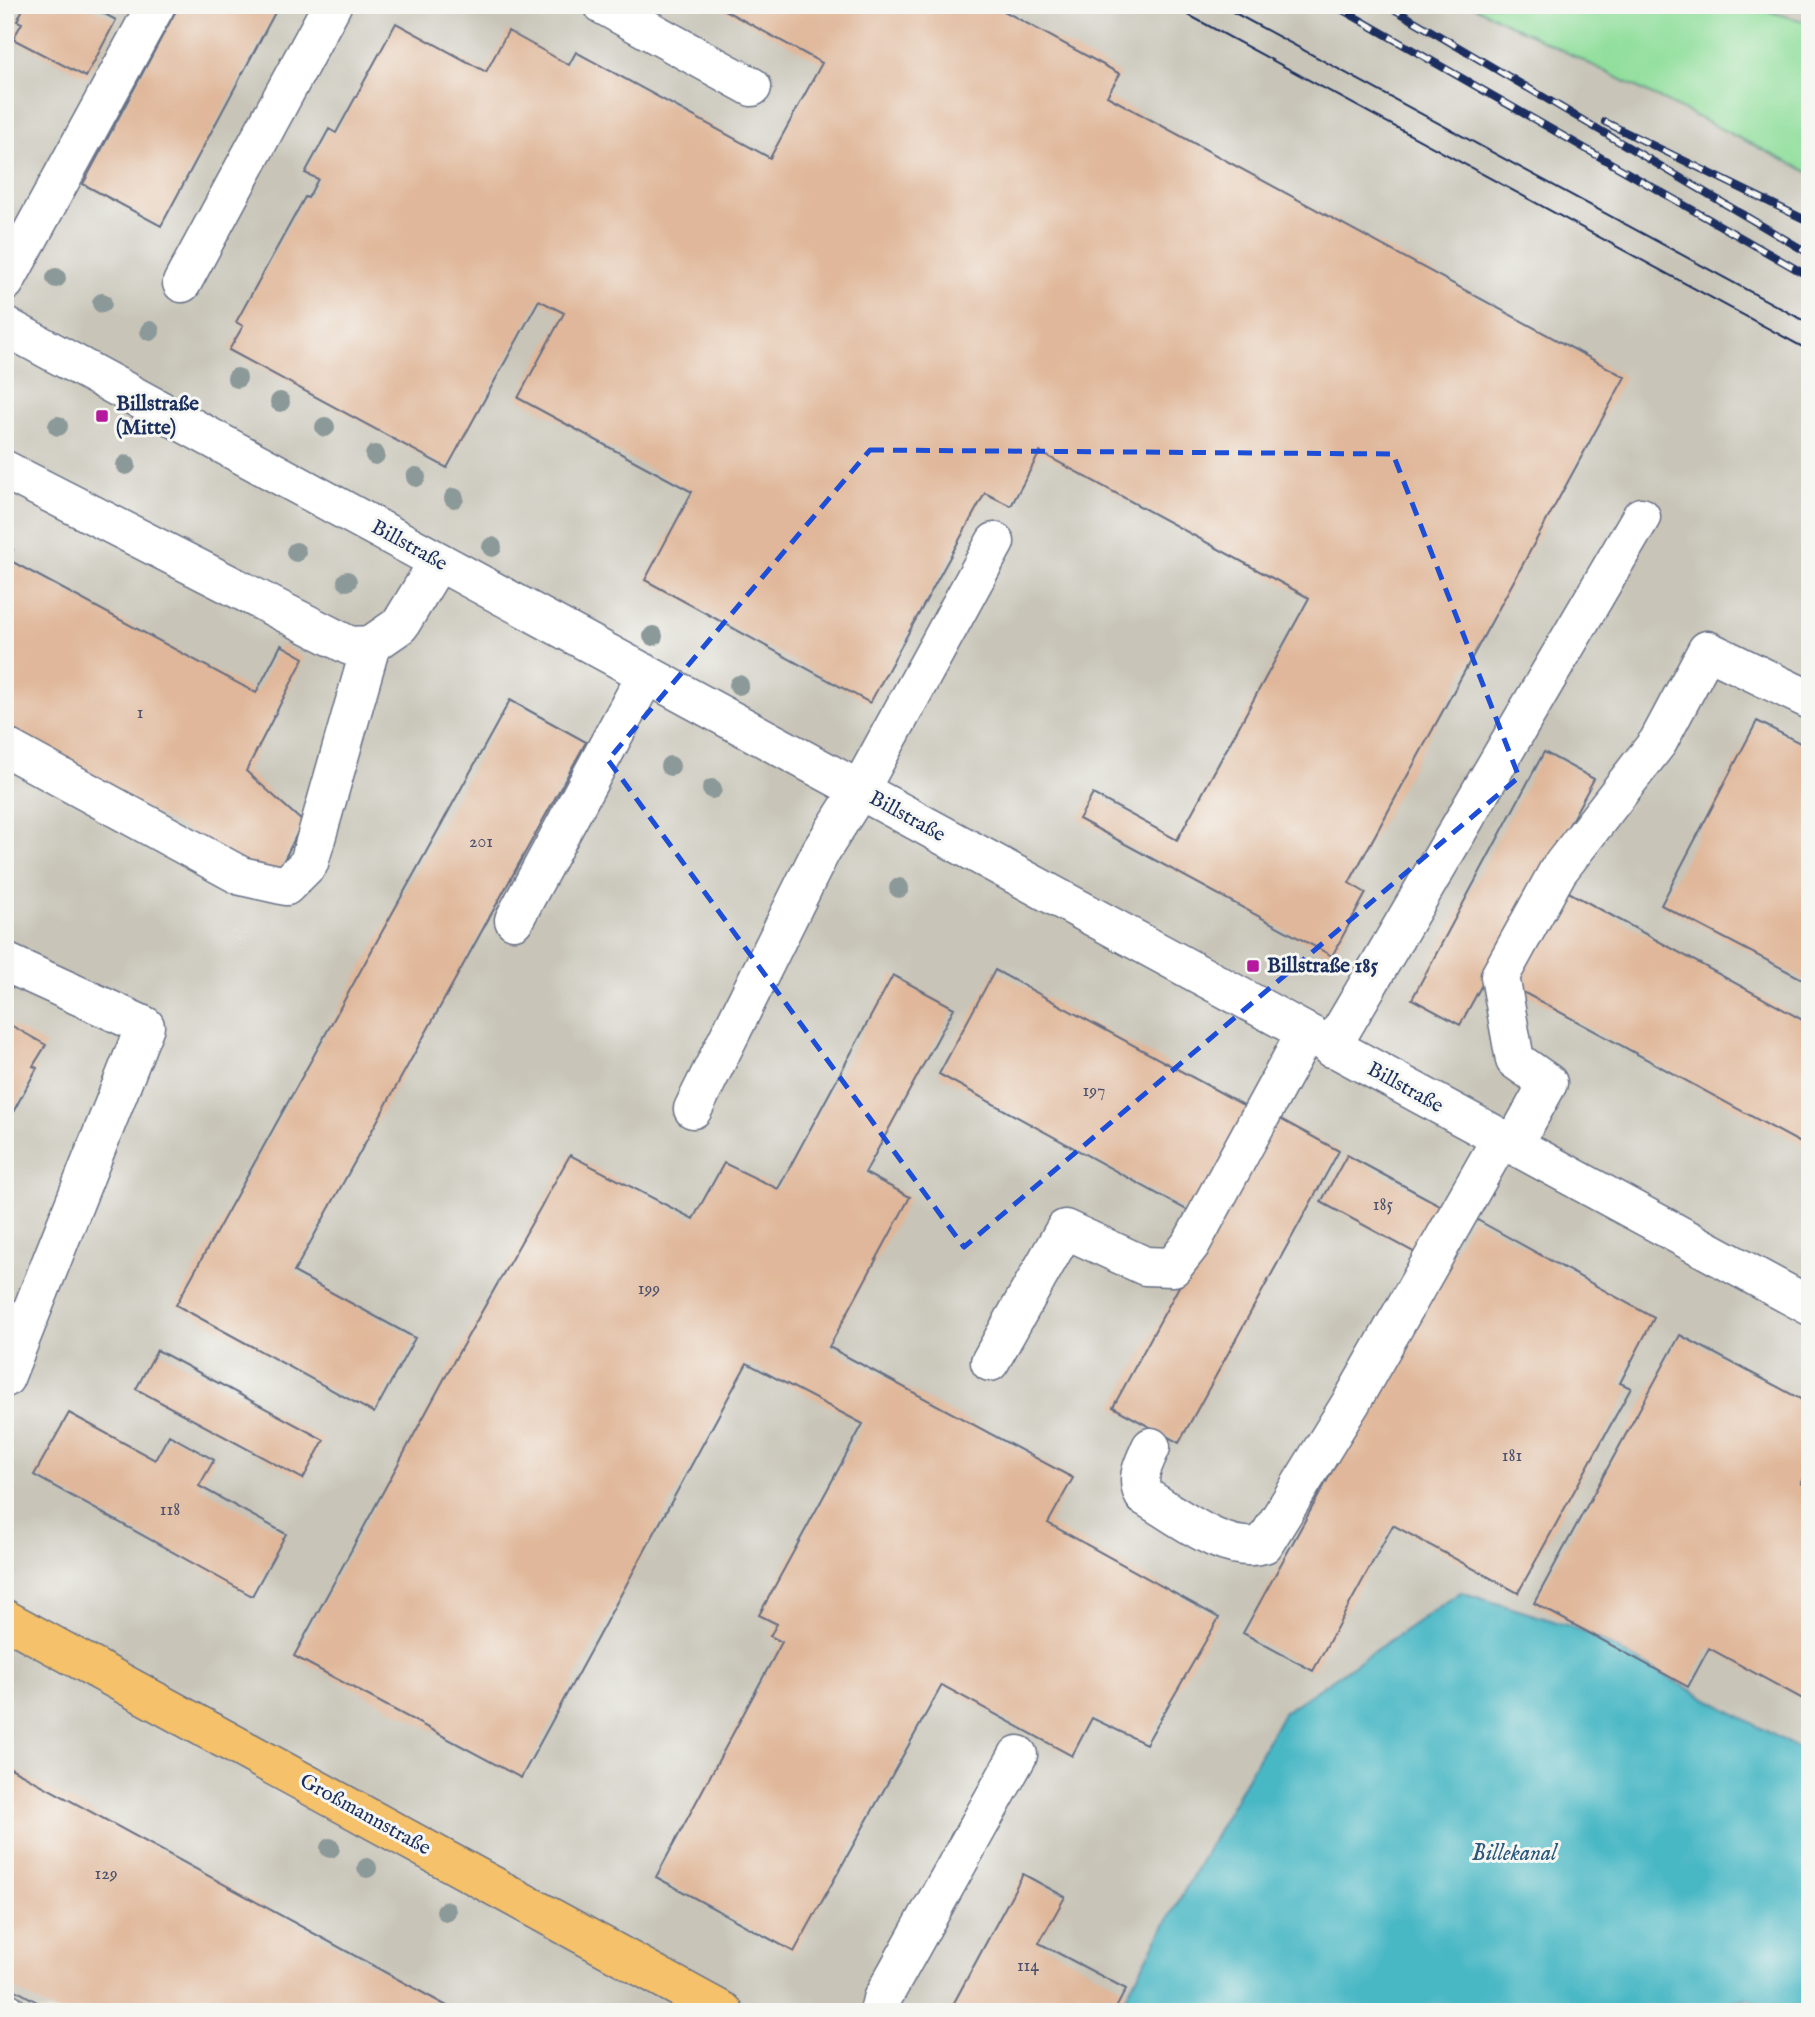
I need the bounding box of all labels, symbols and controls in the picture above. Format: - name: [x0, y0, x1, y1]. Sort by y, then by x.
- place label: Billstraße (Mitte): [116, 391, 199, 442]
- marker: Billstraße (Mitte): [94, 408, 110, 424]
- street label: Billstraße: [366, 514, 452, 578]
- house number: 1: [137, 702, 143, 725]
- street label: Billstraße: [864, 785, 950, 849]
- house number: 201: [469, 831, 493, 854]
- place label: Billstraße 185: [1267, 953, 1379, 980]
- marker: Billstraße 185: [1245, 958, 1261, 974]
- street label: Billstraße: [1362, 1056, 1448, 1120]
- house number: 197: [1083, 1080, 1105, 1103]
- house number: 185: [1373, 1194, 1394, 1217]
- house number: 199: [638, 1278, 660, 1301]
- house number: 181: [1502, 1445, 1522, 1468]
- house number: 118: [160, 1499, 180, 1522]
- street label: Großmannstraße: [295, 1768, 436, 1862]
- water label: Billekanal: [1471, 1839, 1558, 1868]
- house number: 129: [94, 1863, 118, 1886]
- house number: 114: [1017, 1955, 1039, 1978]

